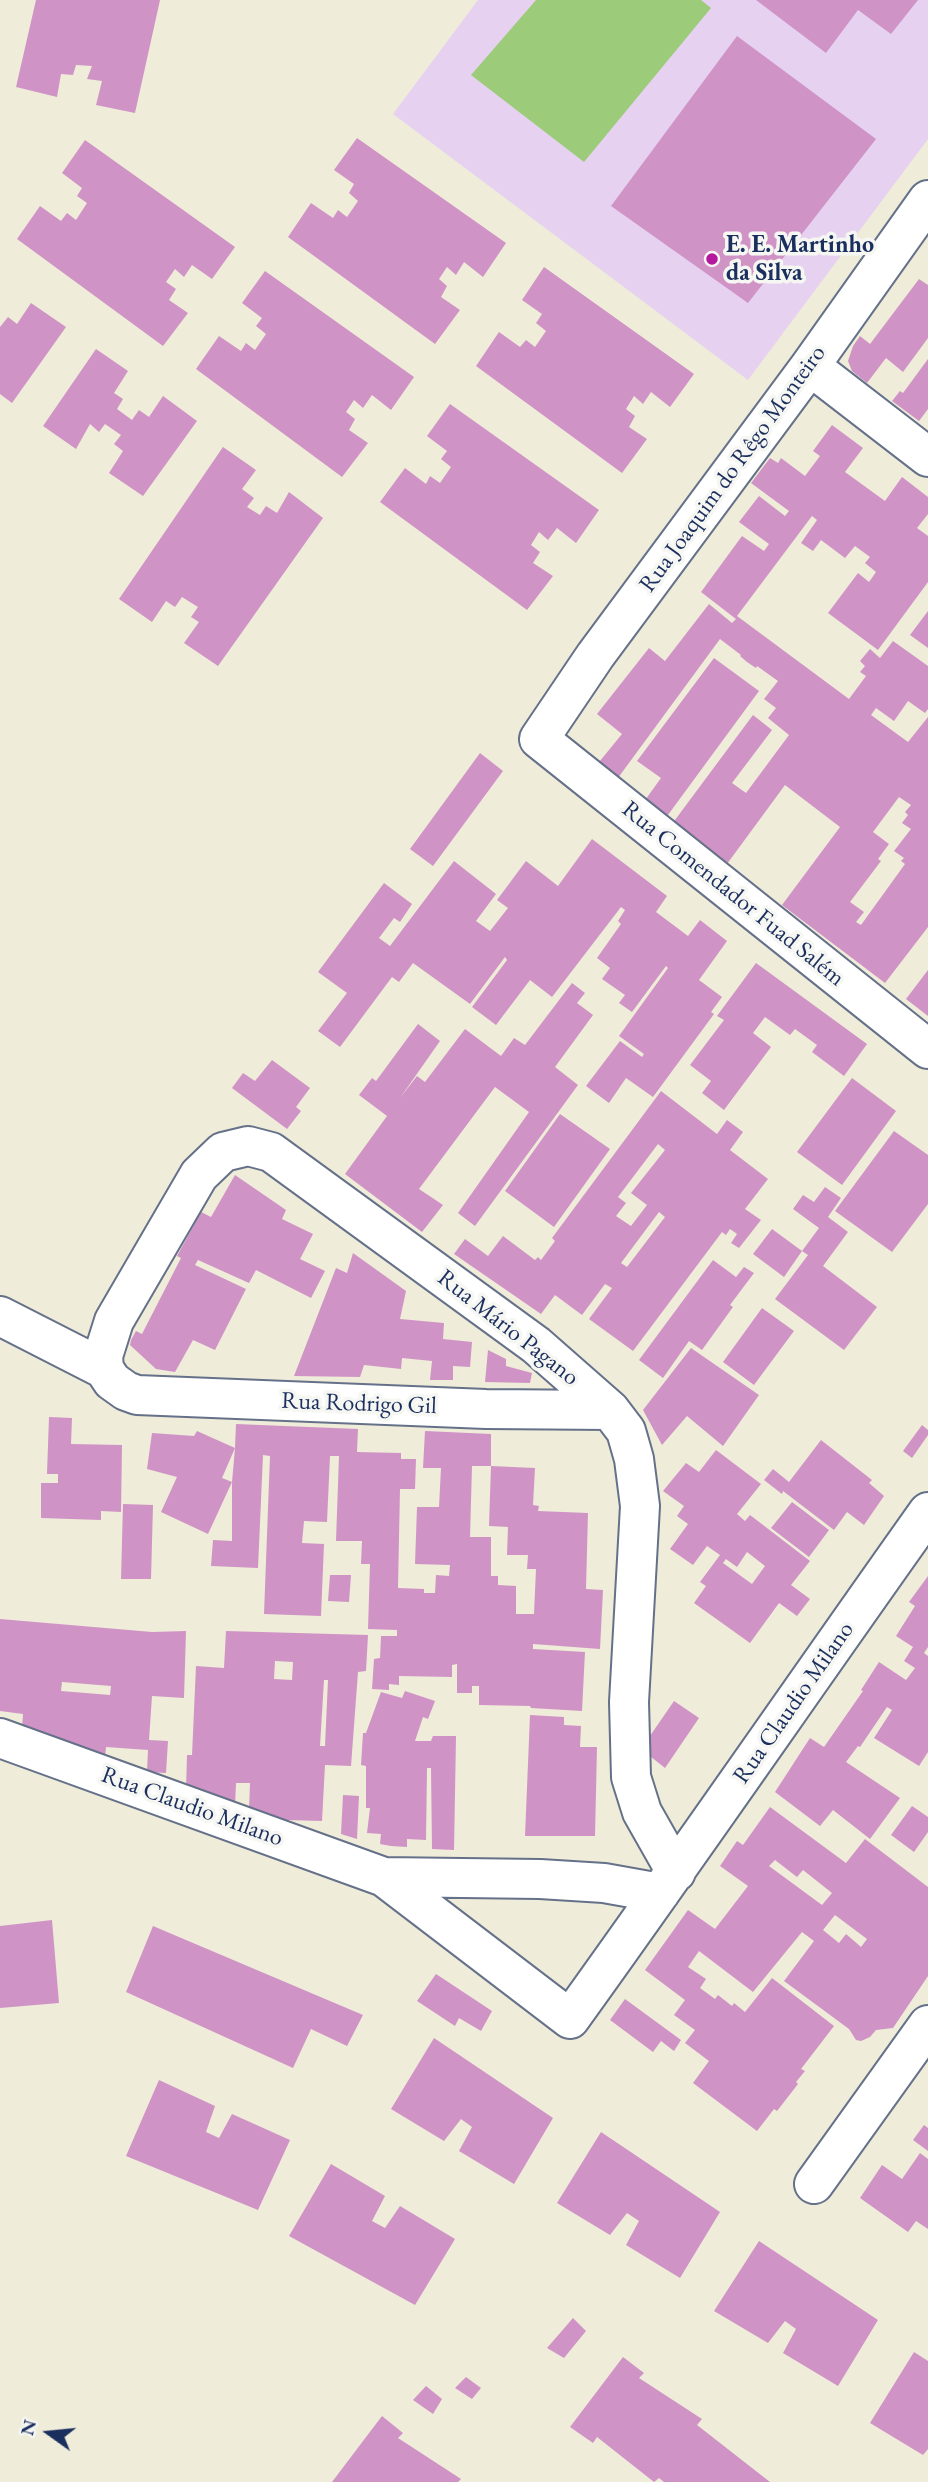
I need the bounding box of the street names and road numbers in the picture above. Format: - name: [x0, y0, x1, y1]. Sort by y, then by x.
- street label: Rua Joaquim do Rêgo Monteiro: [634, 340, 832, 598]
- street label: Rua Comendador Fuad Salém: [616, 795, 850, 993]
- street label: Rua Mário Pagano: [432, 1264, 584, 1392]
- street label: Rua Rodrigo Gil: [281, 1387, 437, 1421]
- street label: Rua Claudio Milano: [727, 1616, 861, 1790]
- street label: Rua Claudio Milano: [97, 1761, 287, 1853]

